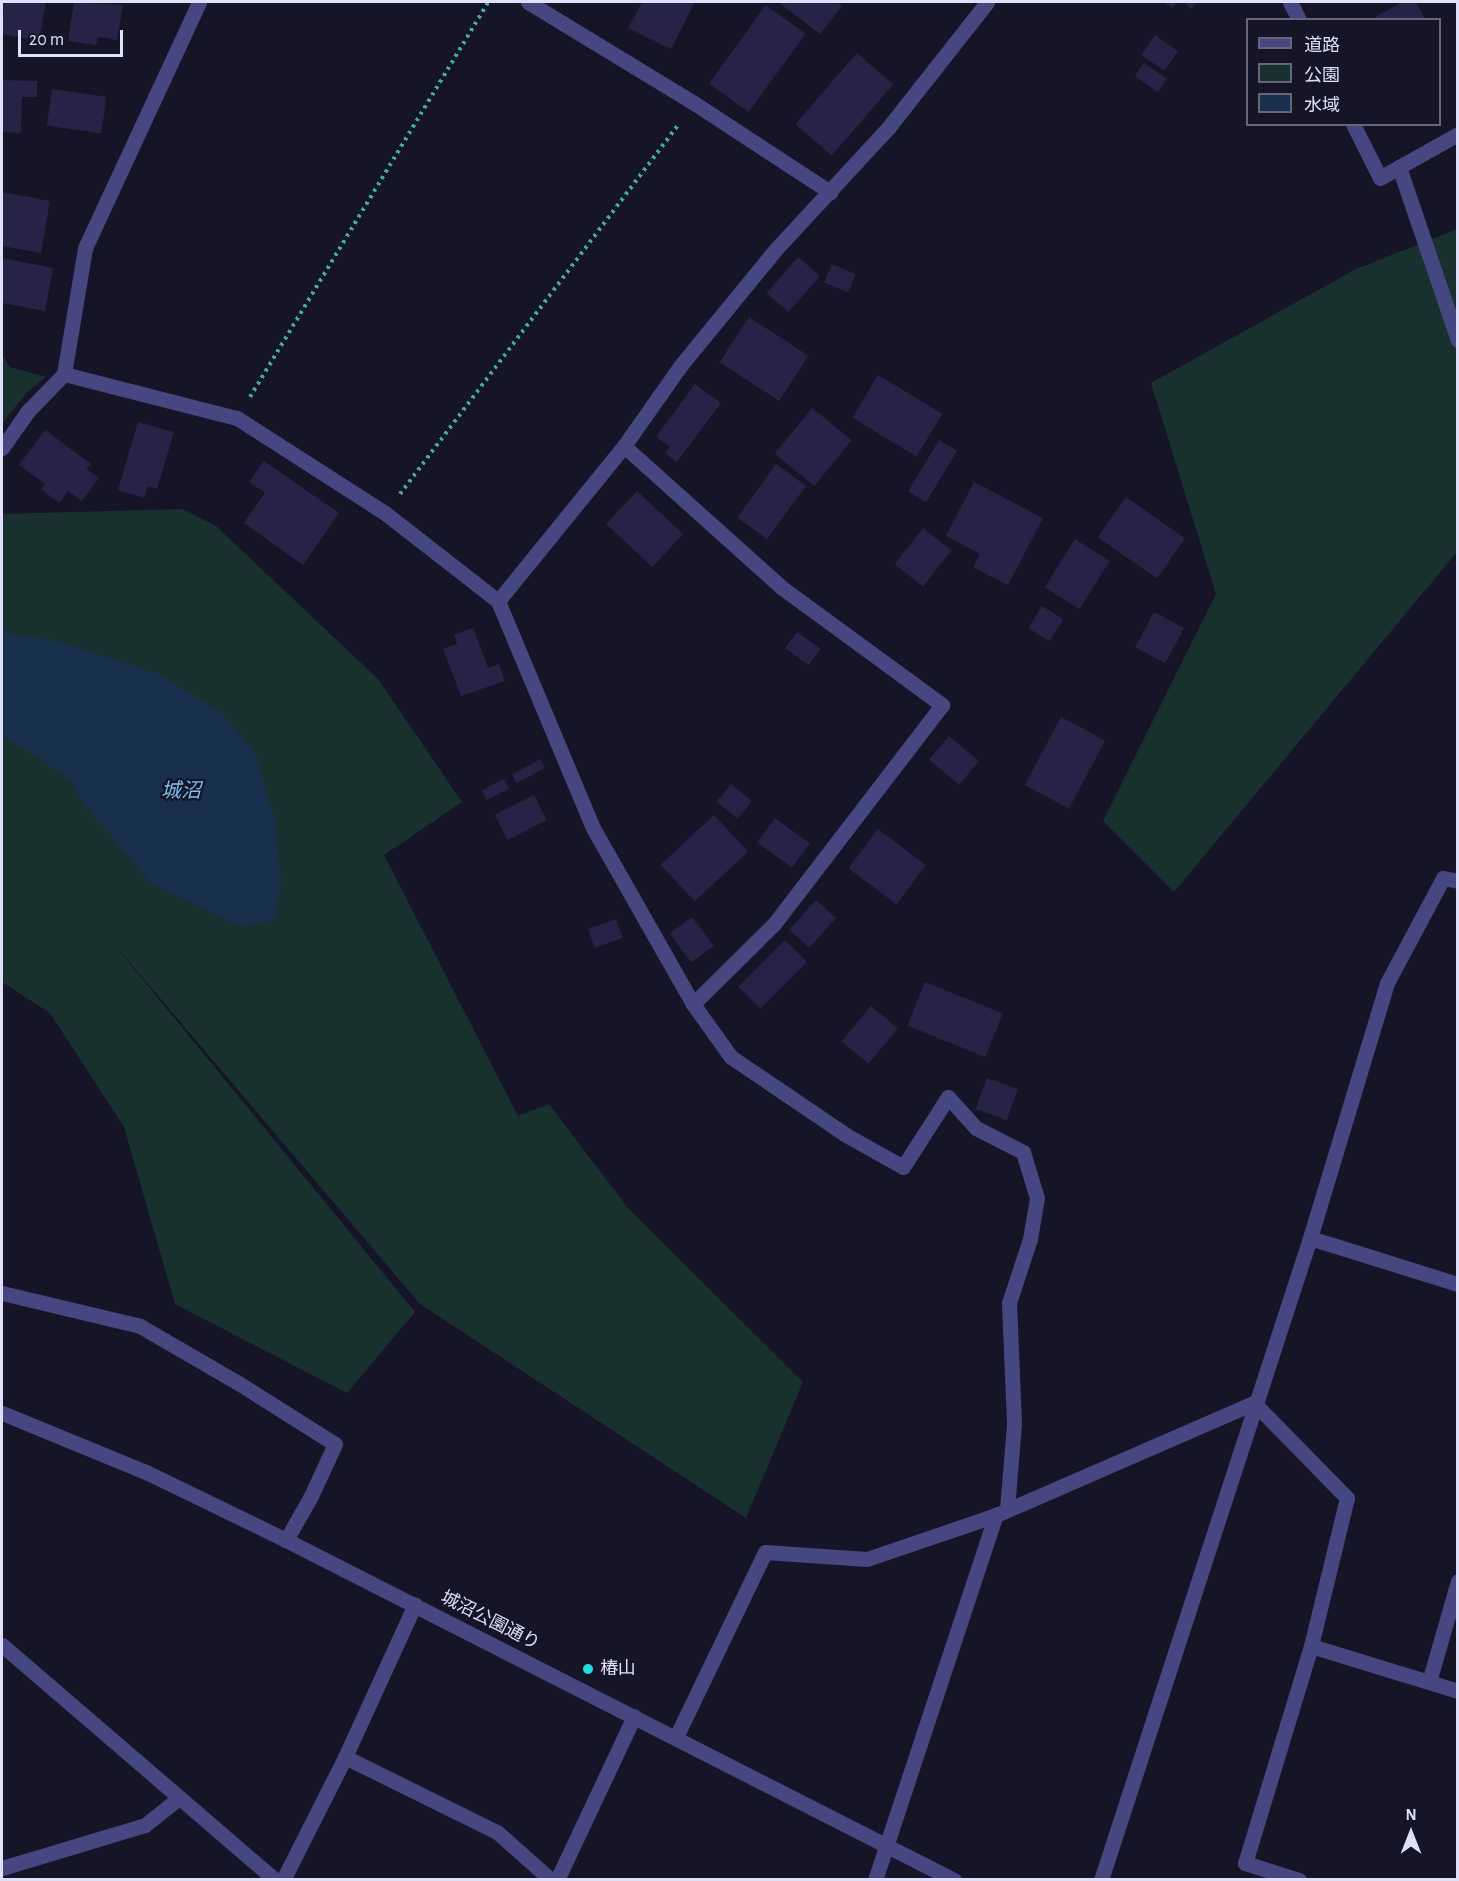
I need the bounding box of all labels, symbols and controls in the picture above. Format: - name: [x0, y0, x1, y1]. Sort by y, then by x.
- scale bar: [21, 18, 126, 56]
- legend: [1246, 18, 1441, 126]
- text: 20 m: [29, 31, 64, 49]
- text: 道路: [1304, 37, 1340, 55]
- text: 公園: [1304, 67, 1340, 85]
- text: 水域: [1304, 97, 1340, 115]
- water label: 城沼: [161, 779, 201, 803]
- street label: 城沼公園通り: [437, 1587, 543, 1655]
- place label: 椿山: [600, 1658, 636, 1680]
- marker: 椿山: [581, 1662, 595, 1676]
- north arrow: [1381, 1803, 1441, 1863]
- text: N: [1405, 1807, 1417, 1823]

